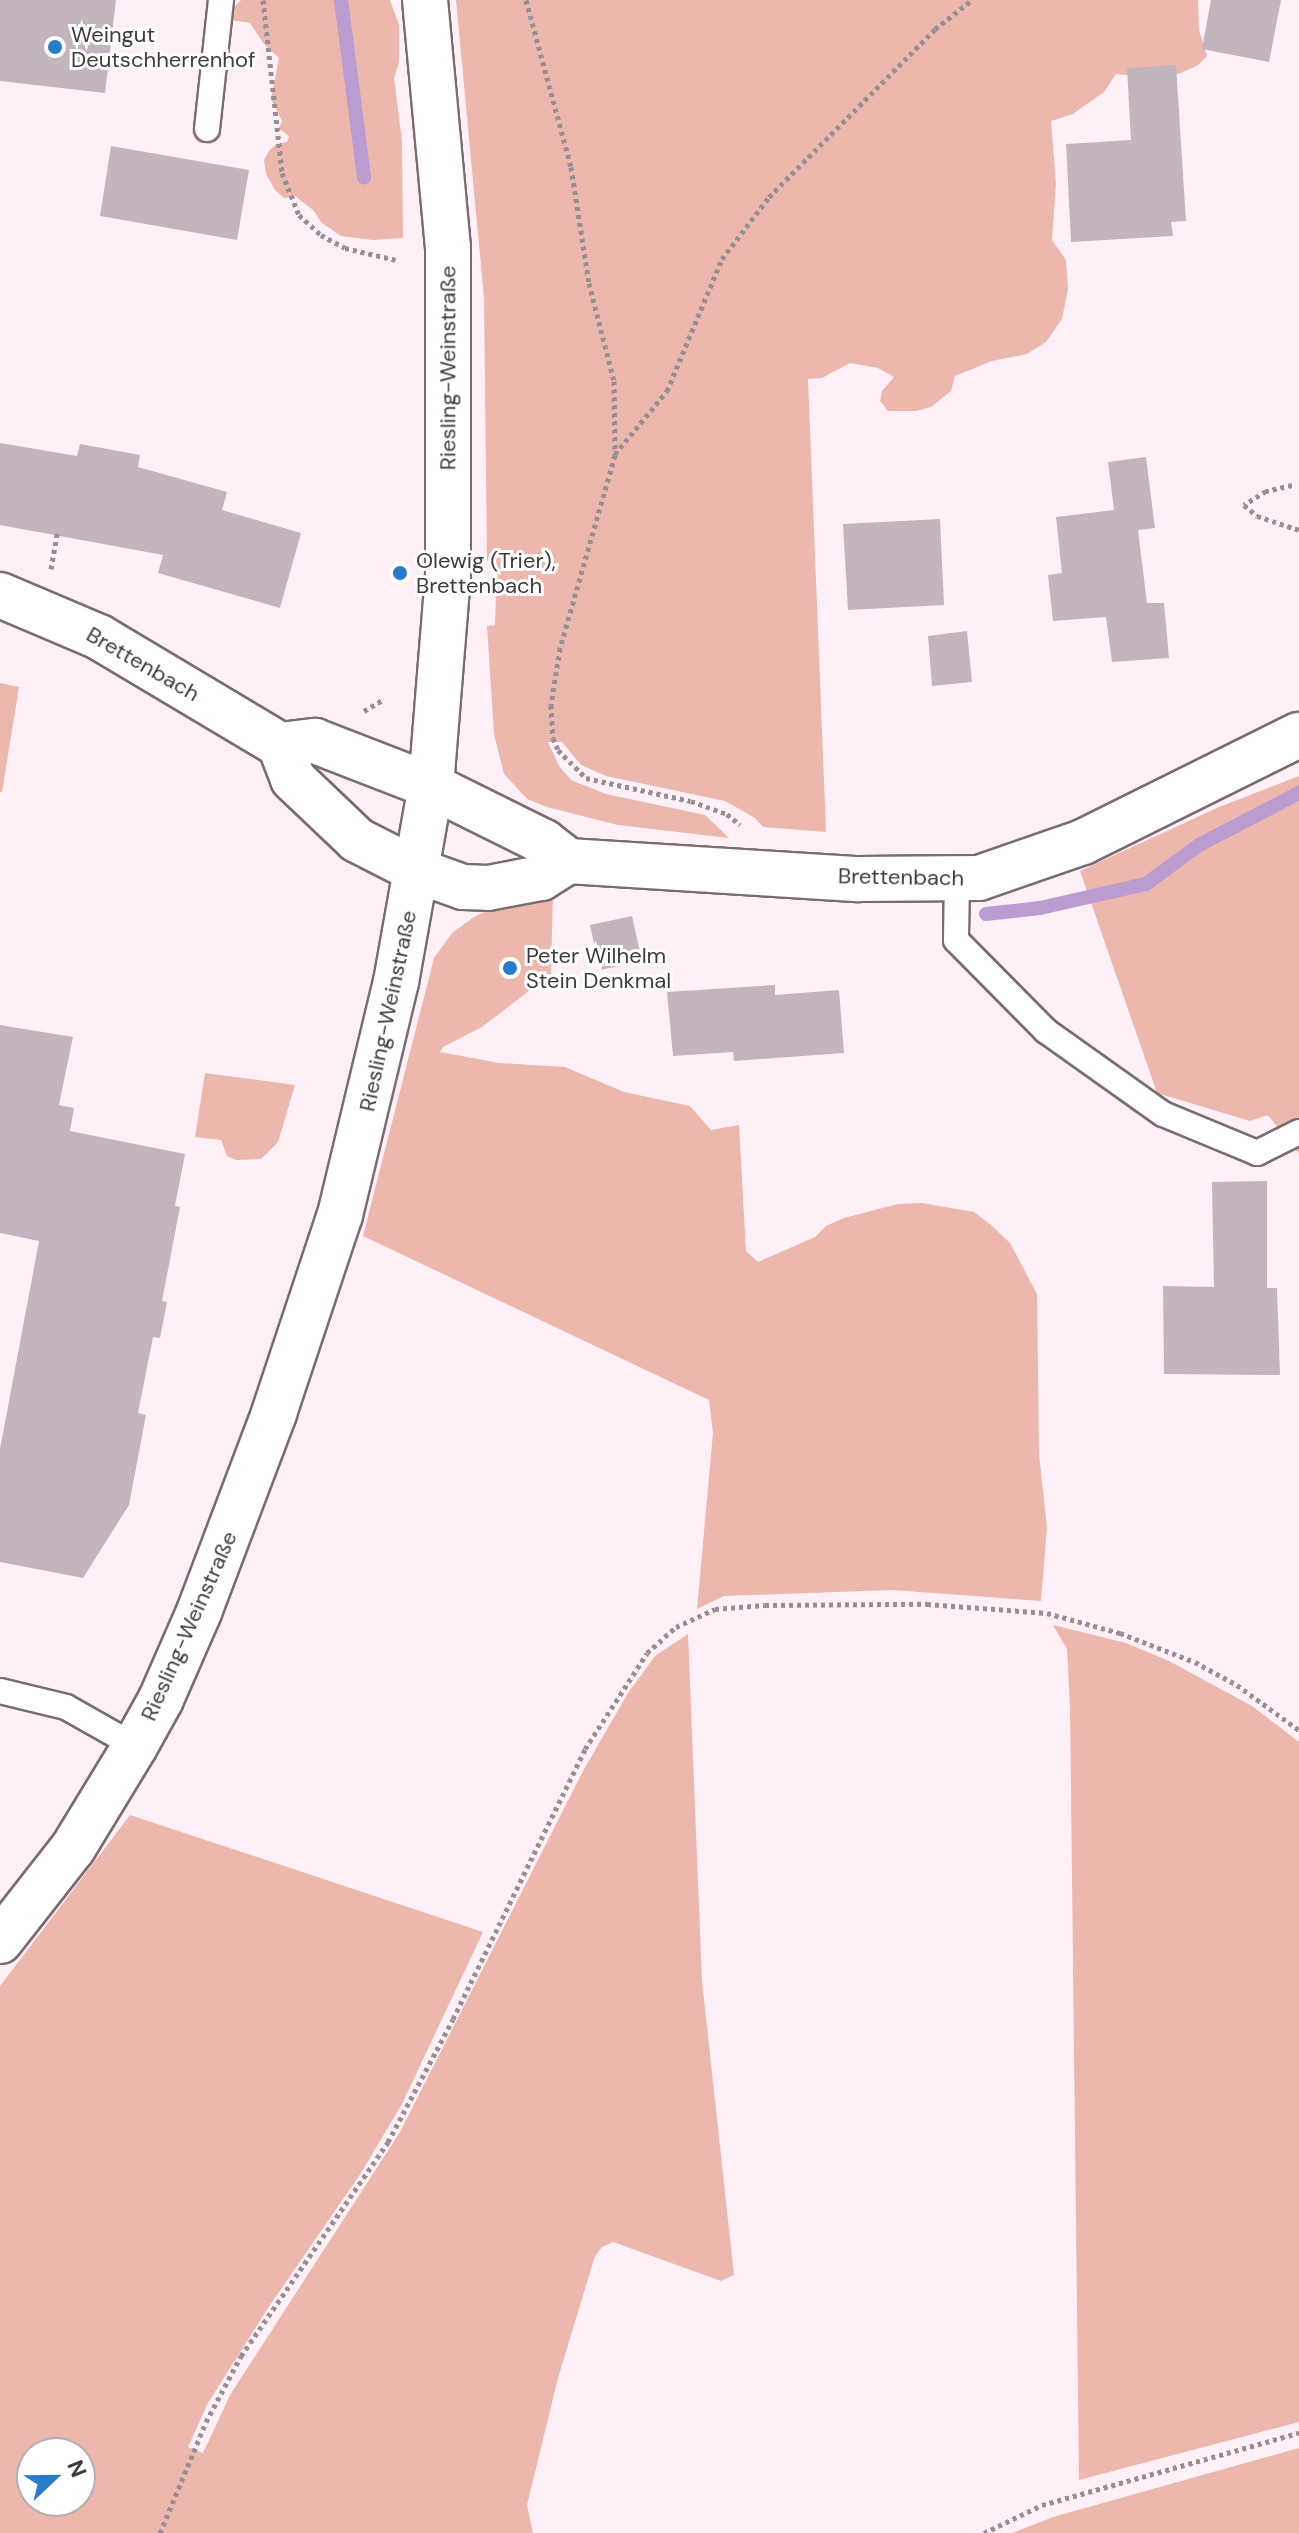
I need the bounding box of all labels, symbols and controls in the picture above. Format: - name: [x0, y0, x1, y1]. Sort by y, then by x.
- place label: Weingut Deutschherrenhof: [71, 21, 255, 72]
- marker: Weingut Deutschherrenhof: [46, 38, 64, 56]
- street label: Riesling-Weinstraße: [435, 266, 461, 470]
- place label: Olewig (Trier), Brettenbach: [416, 547, 556, 598]
- marker: Olewig (Trier), Brettenbach: [391, 564, 409, 582]
- street label: Brettenbach: [82, 621, 204, 707]
- street label: Brettenbach: [838, 863, 964, 891]
- street label: Riesling-Weinstraße: [354, 908, 422, 1114]
- place label: Peter Wilhelm Stein Denkmal: [526, 942, 671, 994]
- marker: Peter Wilhelm Stein Denkmal: [501, 959, 519, 977]
- street label: Riesling-Weinstraße: [135, 1527, 243, 1725]
- north arrow: [16, 2437, 96, 2517]
- text: N: [60, 2456, 93, 2481]

